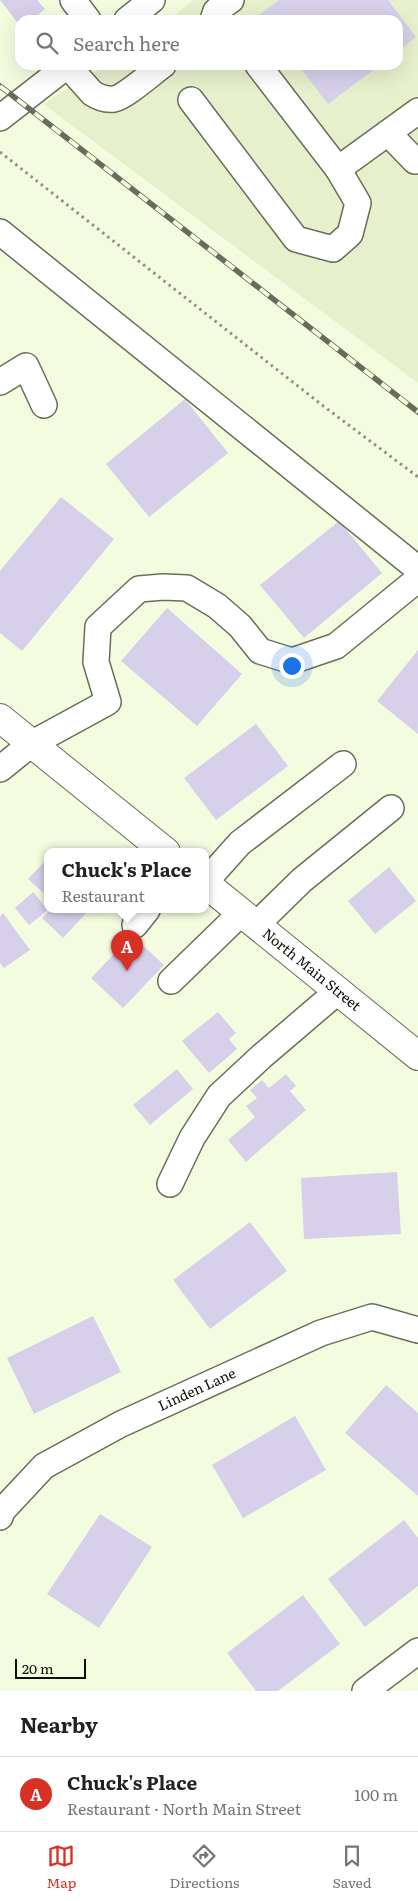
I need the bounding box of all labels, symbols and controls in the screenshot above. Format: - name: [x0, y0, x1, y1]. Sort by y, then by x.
- search box: [15, 15, 403, 70]
- icon: search: [33, 29, 61, 57]
- text: Search here: [73, 29, 180, 57]
- your location: [279, 653, 305, 679]
- popup: [44, 848, 209, 913]
- text: Chuck's Place: [61, 855, 192, 883]
- text: Restaurant: [61, 883, 145, 907]
- street label: North Main Street: [259, 923, 366, 1015]
- pin: A: [111, 930, 143, 971]
- street label: Linden Lane: [154, 1362, 239, 1415]
- scale bar: [15, 1656, 86, 1679]
- text: 20 m: [22, 1658, 54, 1678]
- text: Nearby: [20, 1708, 98, 1739]
- text: Chuck's Place: [67, 1768, 197, 1796]
- text: A: [30, 1782, 42, 1806]
- text: 100 m: [354, 1782, 398, 1806]
- text: Restaurant · North Main Street: [67, 1796, 301, 1820]
- tab: Map: [47, 1842, 76, 1892]
- tab: Directions: [169, 1842, 239, 1892]
- tab: Saved: [332, 1842, 371, 1892]

